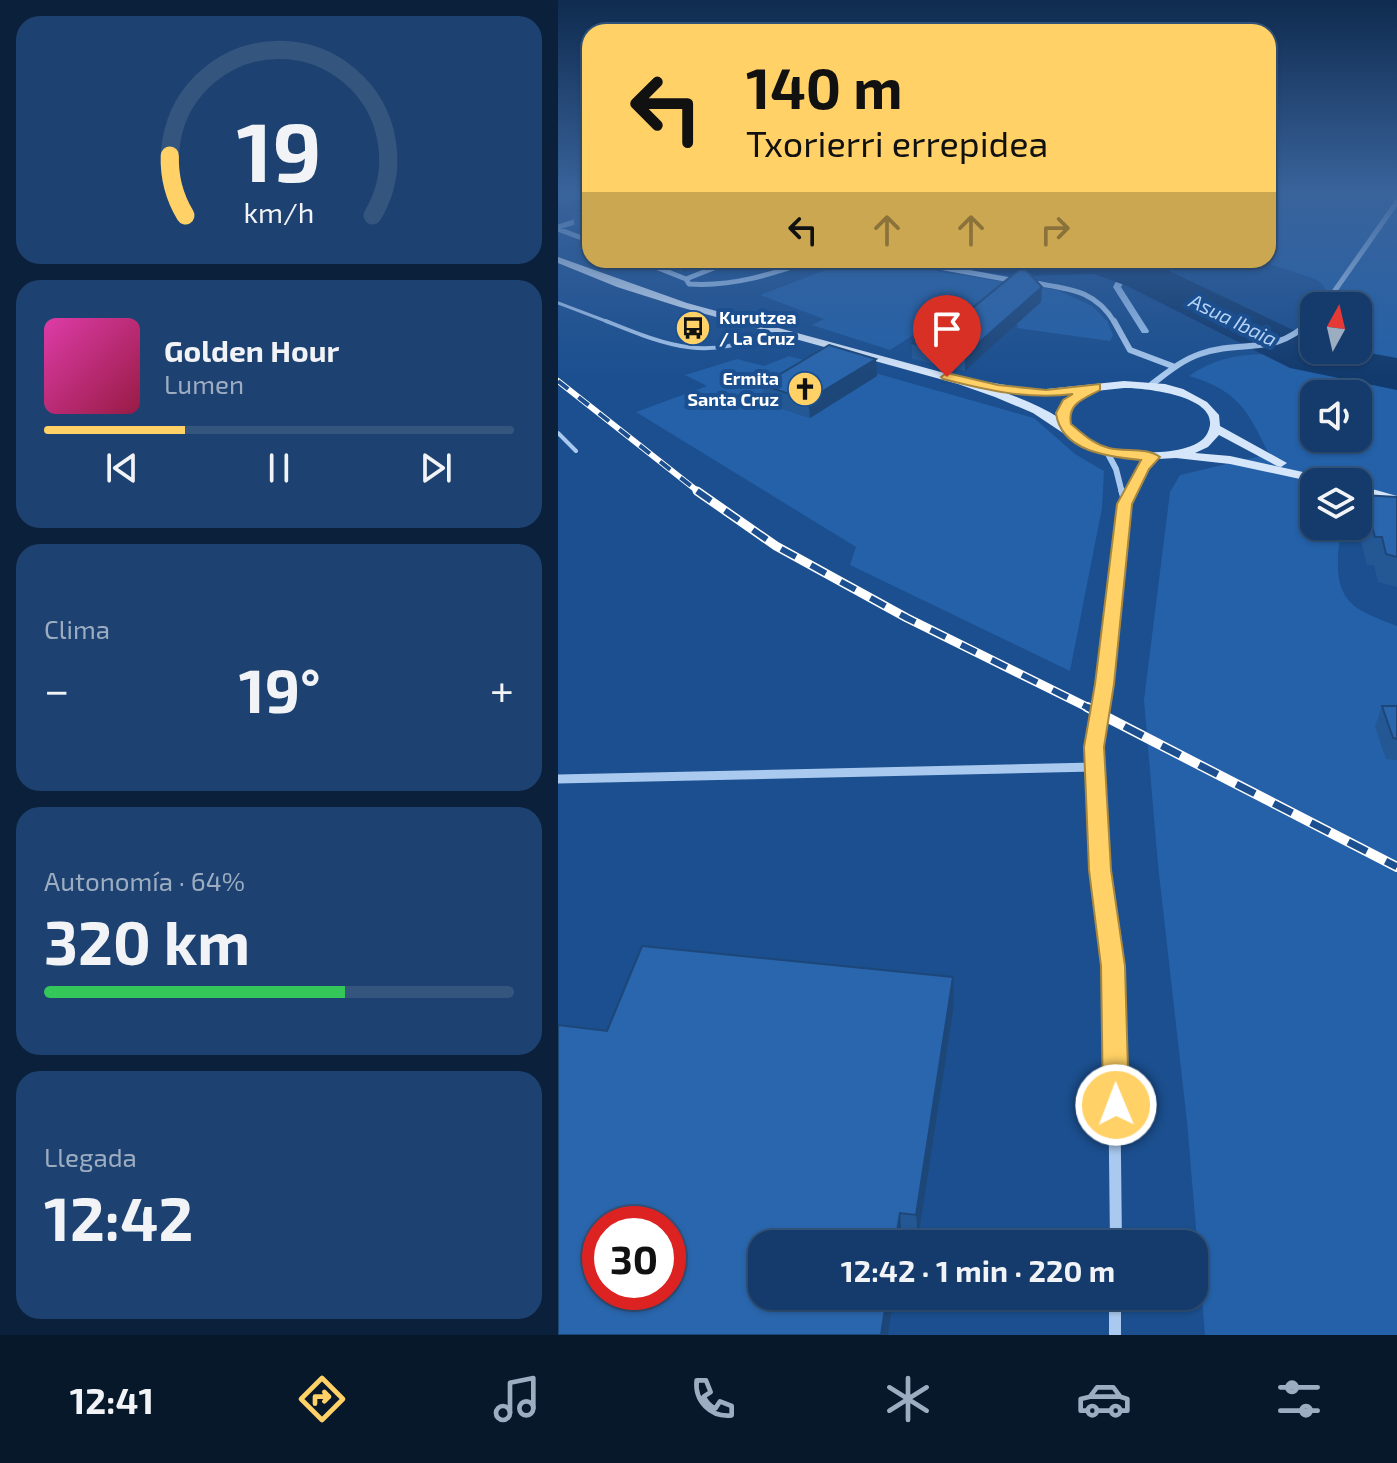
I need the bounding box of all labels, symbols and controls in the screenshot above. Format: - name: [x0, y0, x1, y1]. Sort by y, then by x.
- text: 140 m: [746, 53, 903, 120]
- icon: left: [614, 56, 718, 160]
- text: 19: [236, 98, 322, 198]
- text: Txorierri errepidea: [746, 121, 1048, 164]
- text: km/h: [244, 194, 314, 229]
- icon: left: [781, 208, 825, 252]
- icon: ahead: [865, 208, 909, 252]
- icon: ahead: [949, 208, 993, 252]
- icon: right: [1033, 208, 1077, 252]
- water label: Asua Ibaia: [1185, 287, 1281, 351]
- north arrow: [1300, 292, 1372, 364]
- map controls: [1300, 292, 1372, 540]
- pin: [913, 295, 981, 377]
- place label: Kurutzea / La Cruz: [719, 306, 797, 349]
- icon: arrive: [925, 307, 969, 351]
- bus stop icon: Kurutzea / La Cruz: [674, 309, 712, 347]
- text: Golden Hour: [164, 332, 339, 368]
- place label: Ermita Santa Cruz: [687, 367, 779, 410]
- text: Lumen: [164, 368, 244, 399]
- church icon: Ermita Santa Cruz: [786, 370, 824, 408]
- button: sound: [1300, 380, 1372, 452]
- icon: previous: [100, 446, 144, 490]
- icon: pause: [257, 446, 301, 490]
- icon: next: [414, 446, 458, 490]
- button: layers: [1300, 468, 1372, 540]
- text: Clima: [44, 613, 110, 644]
- text: 19°: [239, 653, 321, 725]
- text: −: [44, 662, 70, 715]
- text: +: [490, 662, 514, 715]
- text: Autonomía · 64%: [44, 865, 245, 896]
- text: 320 km: [44, 905, 250, 977]
- position arrow: [1074, 1063, 1158, 1147]
- text: Llegada: [44, 1141, 137, 1172]
- text: 12:42: [44, 1181, 193, 1253]
- speed limit sign: 30: [582, 1206, 686, 1310]
- text: 12:42 · 1 min · 220 m: [841, 1252, 1115, 1288]
- icon: directions: [294, 1371, 350, 1427]
- icon: music: [489, 1371, 545, 1427]
- icon: phone: [685, 1371, 741, 1427]
- icon: climate: [880, 1371, 936, 1427]
- icon: car: [1076, 1371, 1132, 1427]
- icon: filters: [1271, 1371, 1327, 1427]
- text: 12:41: [70, 1378, 154, 1421]

